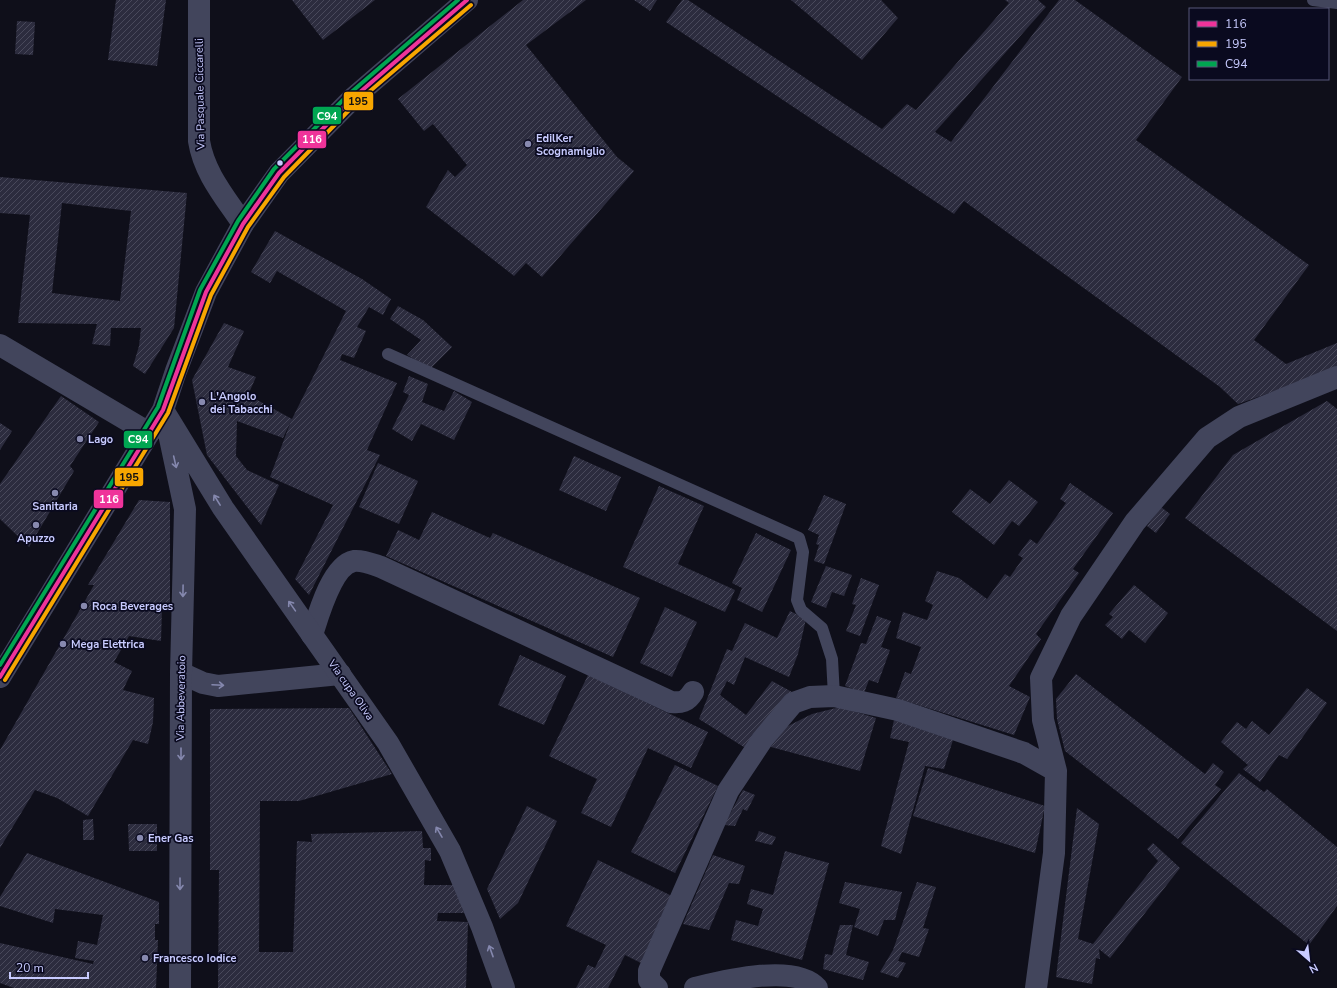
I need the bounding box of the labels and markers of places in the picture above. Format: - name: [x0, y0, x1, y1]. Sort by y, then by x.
- place label: EdilKer Scognamiglio: [536, 131, 605, 159]
- marker: EdilKer Scognamiglio: [523, 139, 533, 149]
- unlabelled marker: [275, 158, 285, 168]
- place label: L'Angolo dei Tabacchi: [210, 389, 273, 417]
- marker: L'Angolo dei Tabacchi: [197, 397, 207, 407]
- place label: Lago: [88, 432, 113, 447]
- marker: Lago: [75, 434, 85, 444]
- marker: Sanitaria: [50, 488, 60, 498]
- place label: Sanitaria: [32, 499, 78, 514]
- marker: Apuzzo: [31, 520, 41, 530]
- place label: Apuzzo: [17, 531, 55, 546]
- place label: Roca Beverages: [92, 599, 173, 614]
- marker: Roca Beverages: [79, 601, 89, 611]
- place label: Mega Elettrica: [71, 637, 145, 652]
- marker: Mega Elettrica: [58, 639, 68, 649]
- place label: Ener Gas: [148, 831, 194, 846]
- marker: Ener Gas: [135, 833, 145, 843]
- place label: Francesco Iodice: [153, 951, 236, 966]
- marker: Francesco Iodice: [140, 953, 150, 963]

